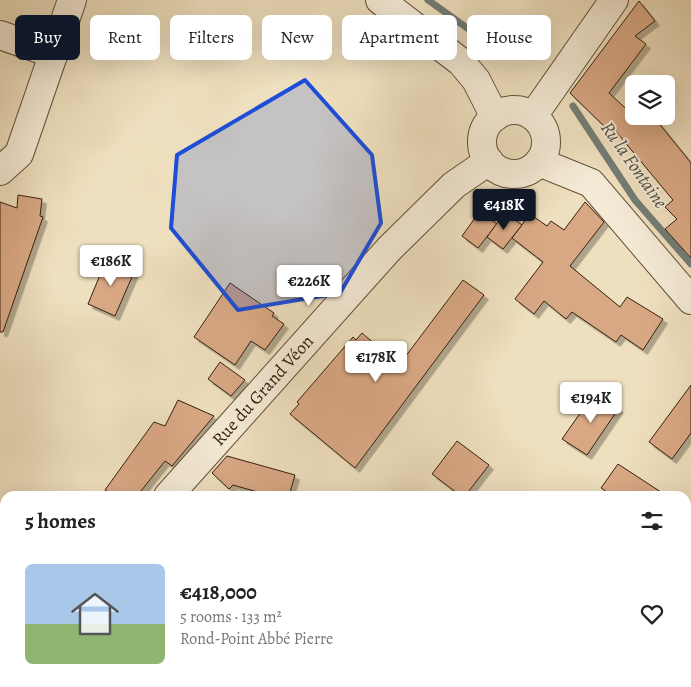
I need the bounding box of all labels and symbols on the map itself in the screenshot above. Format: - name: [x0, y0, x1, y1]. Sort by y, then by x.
- water label: Ru la Fontaine: [594, 116, 674, 214]
- pin: €418K: [469, 188, 539, 231]
- pin: €186K: [76, 244, 146, 287]
- pin: €226K: [274, 264, 344, 307]
- street label: Rue du Grand Véon: [207, 329, 319, 451]
- pin: €178K: [341, 340, 411, 383]
- pin: €194K: [556, 382, 626, 424]

